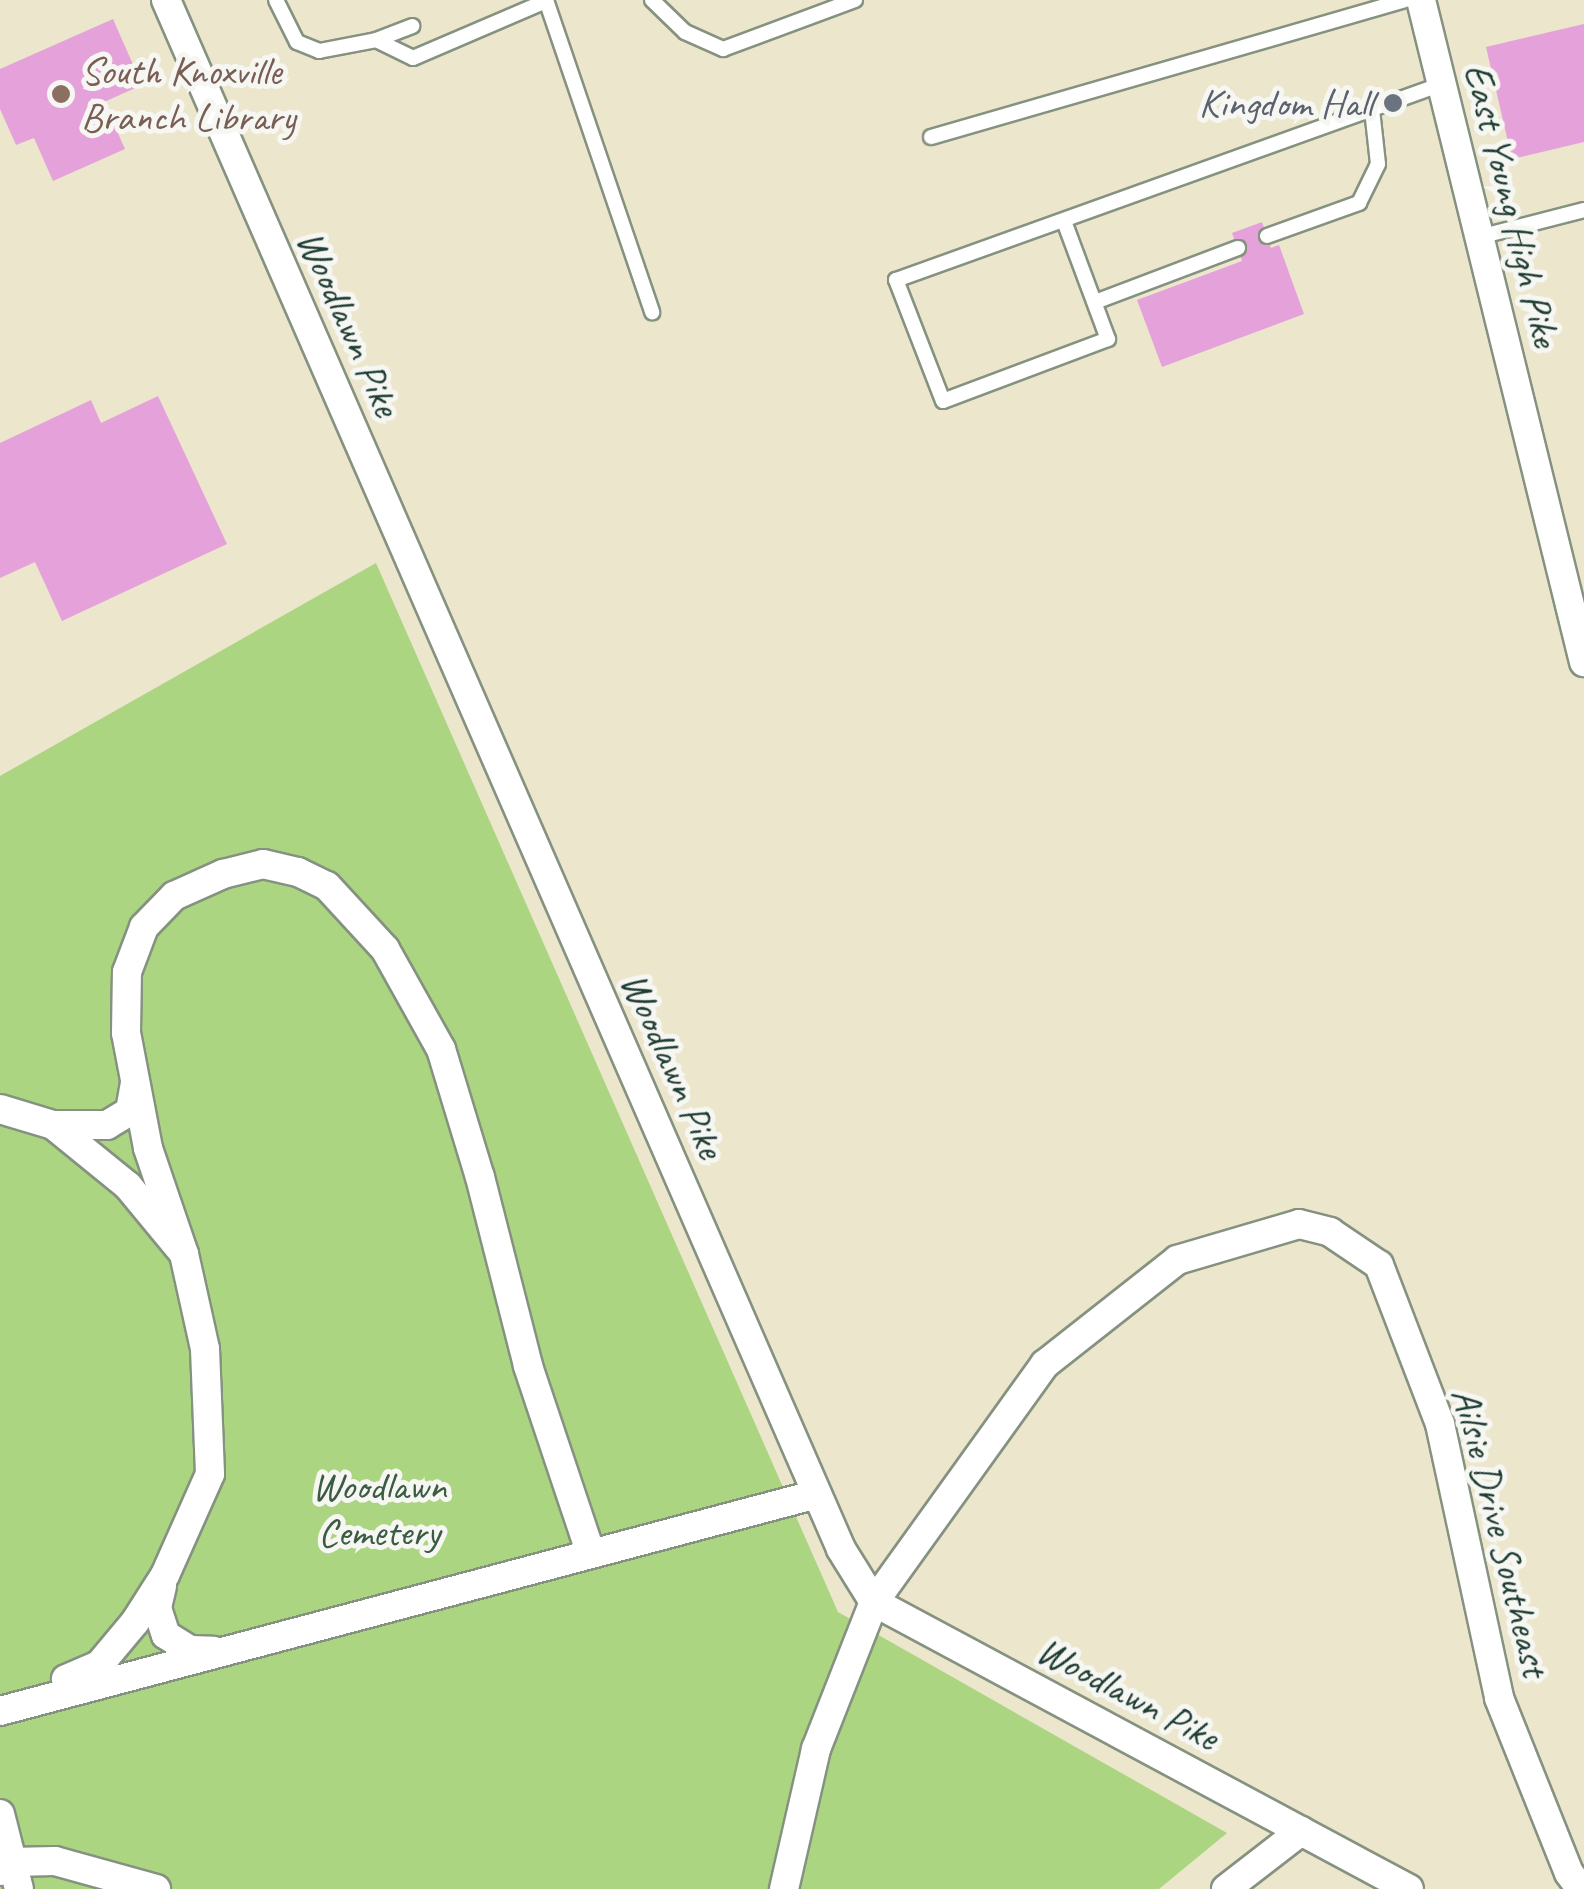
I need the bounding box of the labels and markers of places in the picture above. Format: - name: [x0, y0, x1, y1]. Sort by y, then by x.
- place label: South Knoxville Branch Library: [81, 47, 295, 141]
- place label: Kingdom Hall: [1198, 79, 1373, 127]
- marker: South Knoxville Branch Library: [50, 83, 72, 105]
- marker: Kingdom Hall: [1382, 92, 1404, 114]

